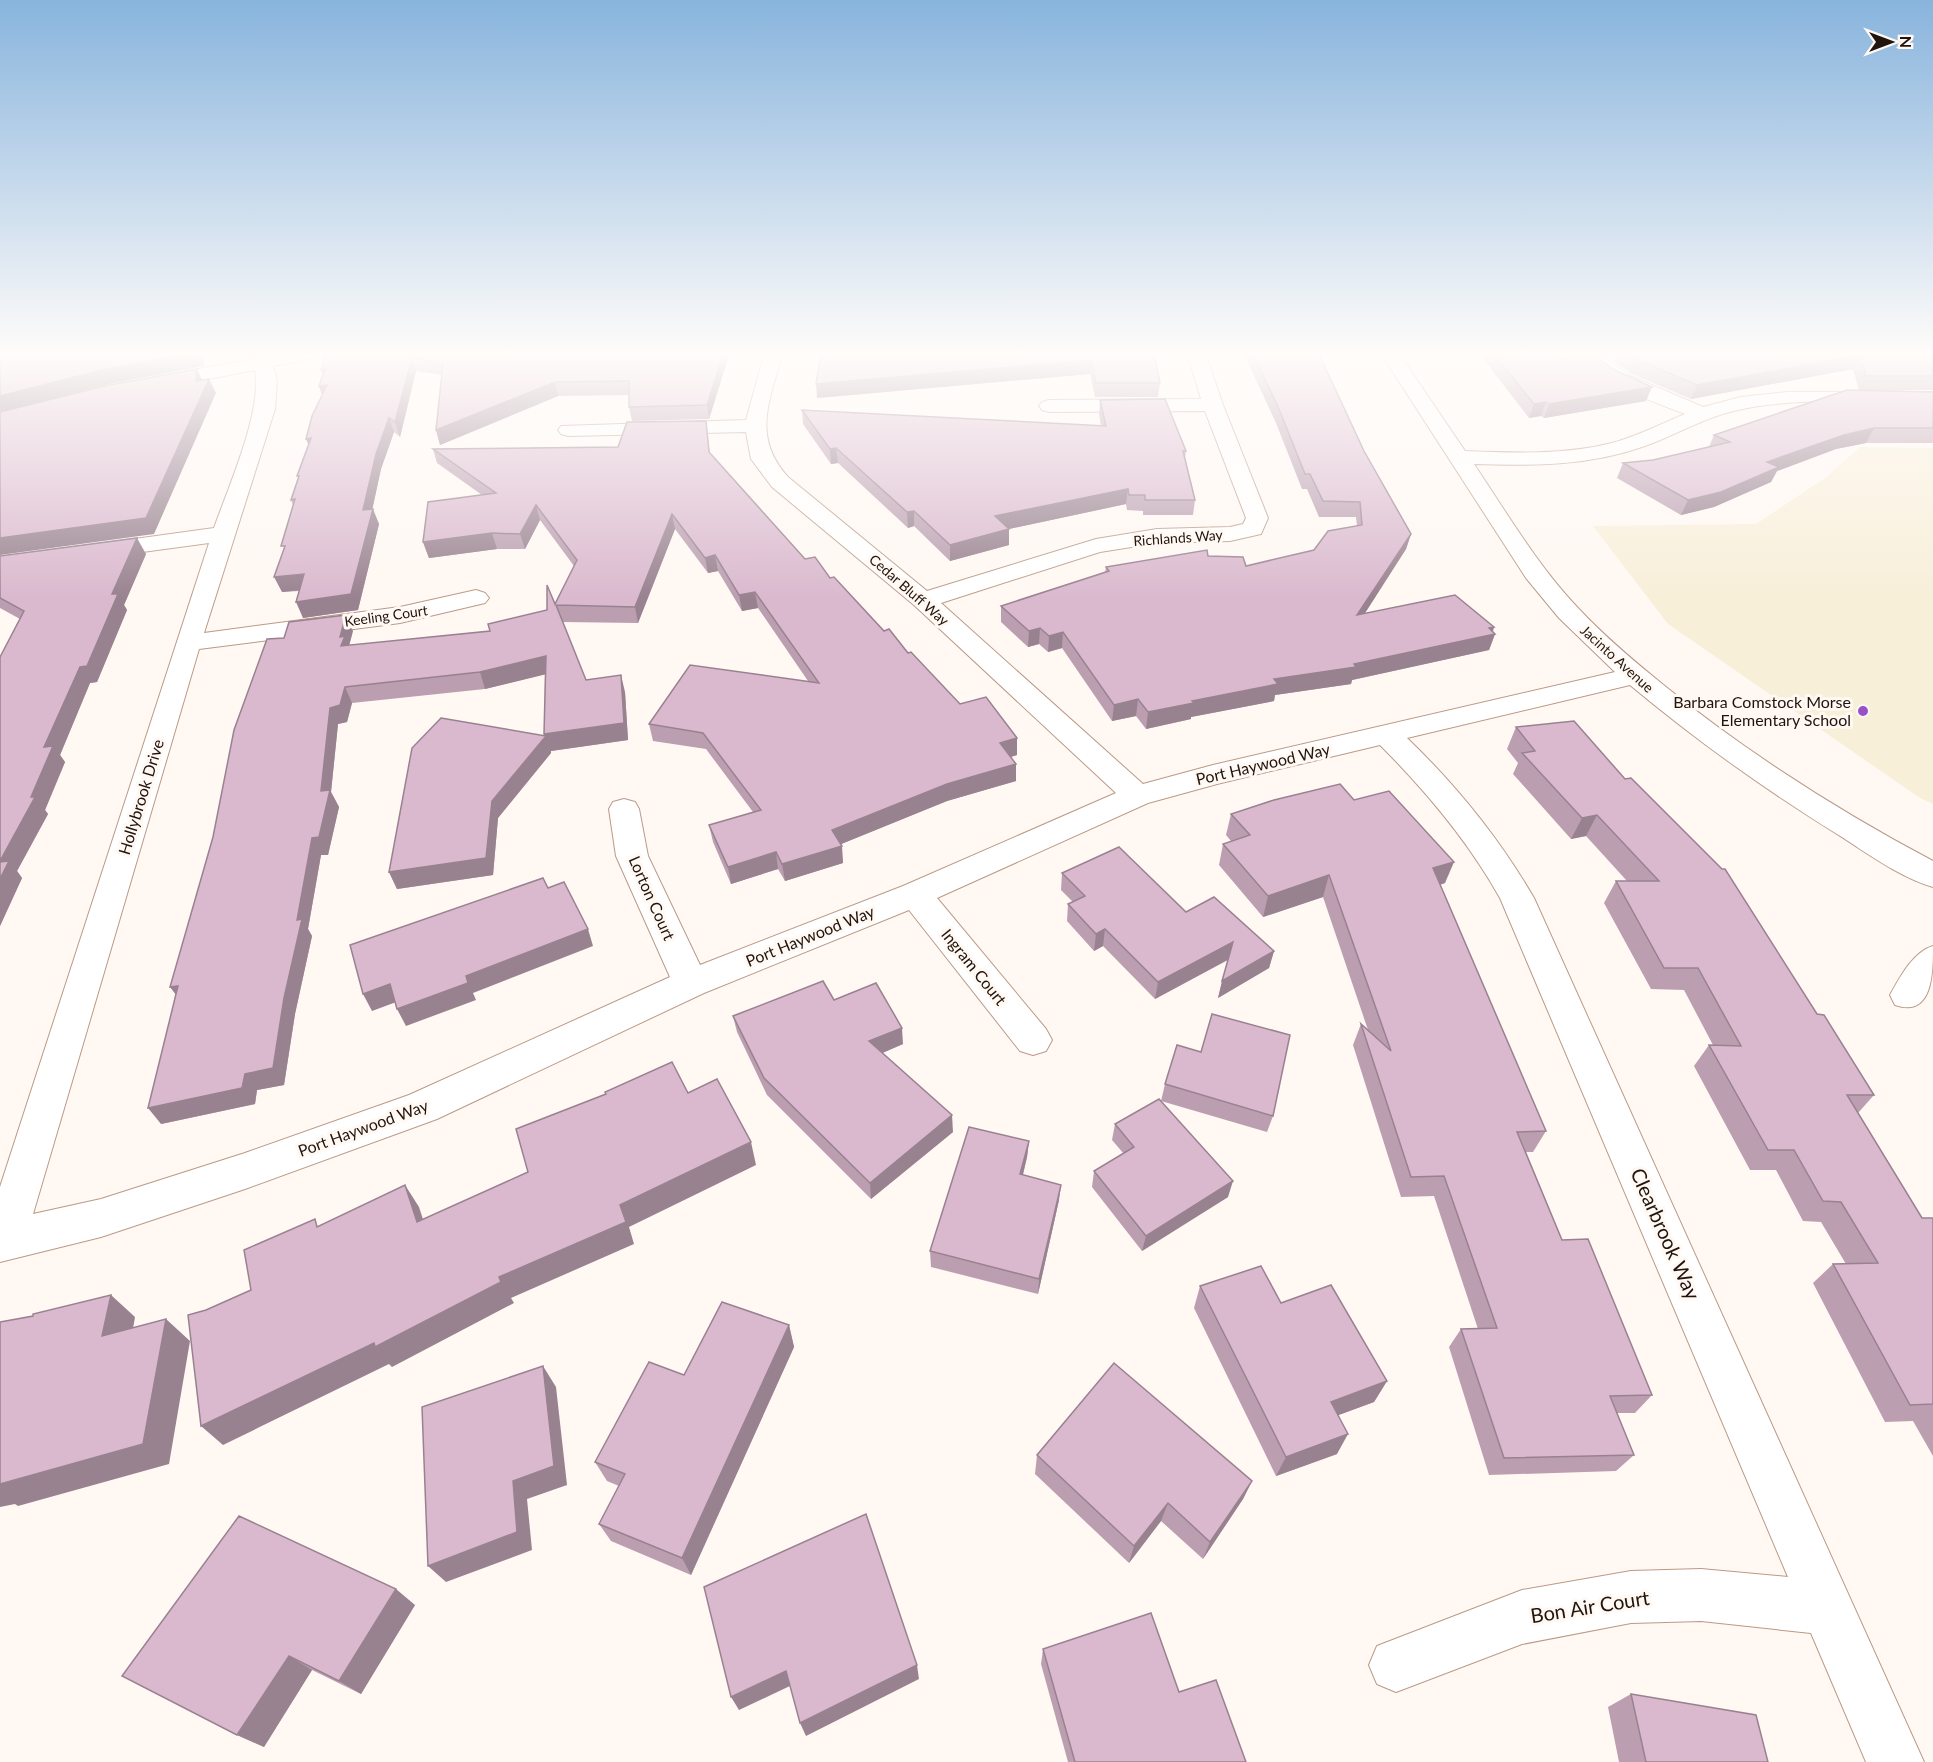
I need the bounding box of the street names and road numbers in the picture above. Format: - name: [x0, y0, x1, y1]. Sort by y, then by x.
- street label: Richlands Way: [1133, 526, 1224, 549]
- street label: Cedar Bluff Way: [866, 550, 953, 629]
- street label: Keeling Court: [343, 601, 429, 630]
- street label: Jacinto Avenue: [1577, 621, 1657, 696]
- street label: Hollybrook Drive: [114, 737, 167, 857]
- street label: Port Haywood Way: [1194, 739, 1333, 788]
- street label: Lorton Court: [625, 853, 680, 943]
- street label: Port Haywood Way: [743, 901, 878, 970]
- street label: Ingram Court: [938, 925, 1011, 1009]
- street label: Port Haywood Way: [295, 1095, 431, 1160]
- street label: Clearbrook Way: [1626, 1164, 1706, 1304]
- street label: Bon Air Court: [1529, 1585, 1651, 1627]

